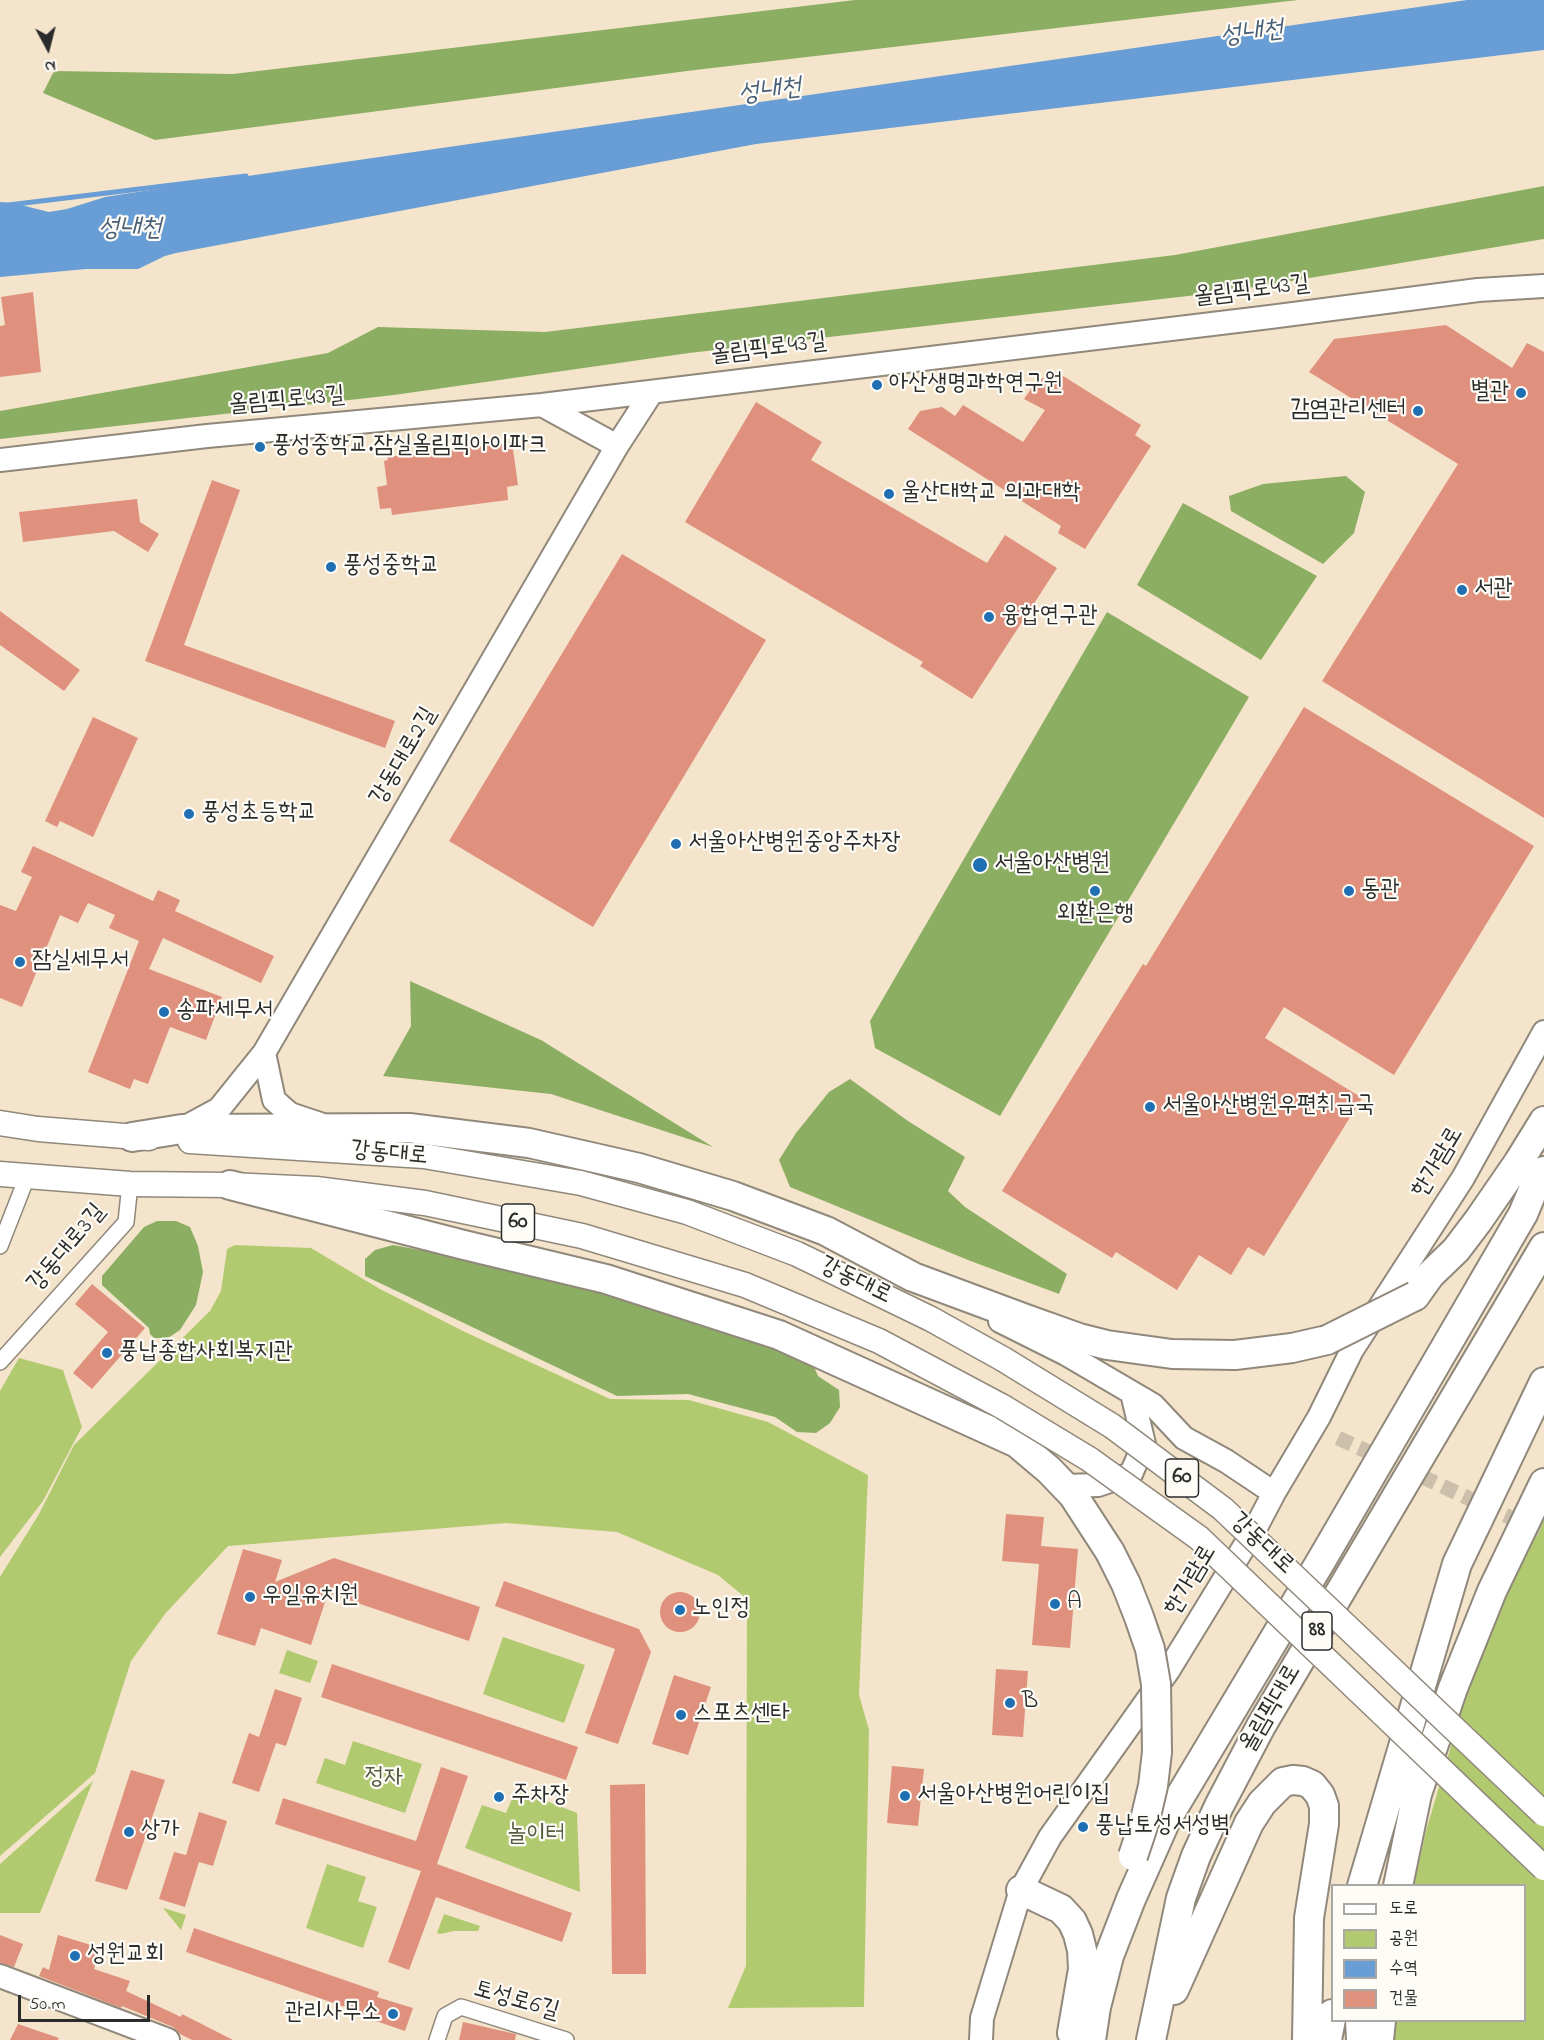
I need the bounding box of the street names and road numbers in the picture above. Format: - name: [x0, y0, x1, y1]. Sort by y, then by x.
- street label: 올림픽로43길: [1192, 271, 1312, 313]
- street label: 올림픽로43길: [709, 329, 829, 371]
- street label: 올림픽로43길: [228, 383, 346, 421]
- street label: 강동대로2길: [365, 703, 445, 811]
- street label: 한가람로: [1407, 1122, 1471, 1204]
- street label: 강동대로: [349, 1137, 429, 1173]
- street label: 강동대로3길: [23, 1199, 113, 1299]
- road number: 60: [502, 1204, 534, 1242]
- street label: 강동대로: [814, 1252, 896, 1312]
- road number: 60: [1166, 1459, 1198, 1497]
- street label: 강동대로: [1223, 1508, 1299, 1582]
- street label: 한가람로: [1160, 1540, 1224, 1622]
- road number: 88: [1302, 1612, 1332, 1650]
- street label: 올림픽대로: [1235, 1660, 1309, 1758]
- street label: 토성로6길: [470, 1976, 562, 2028]

